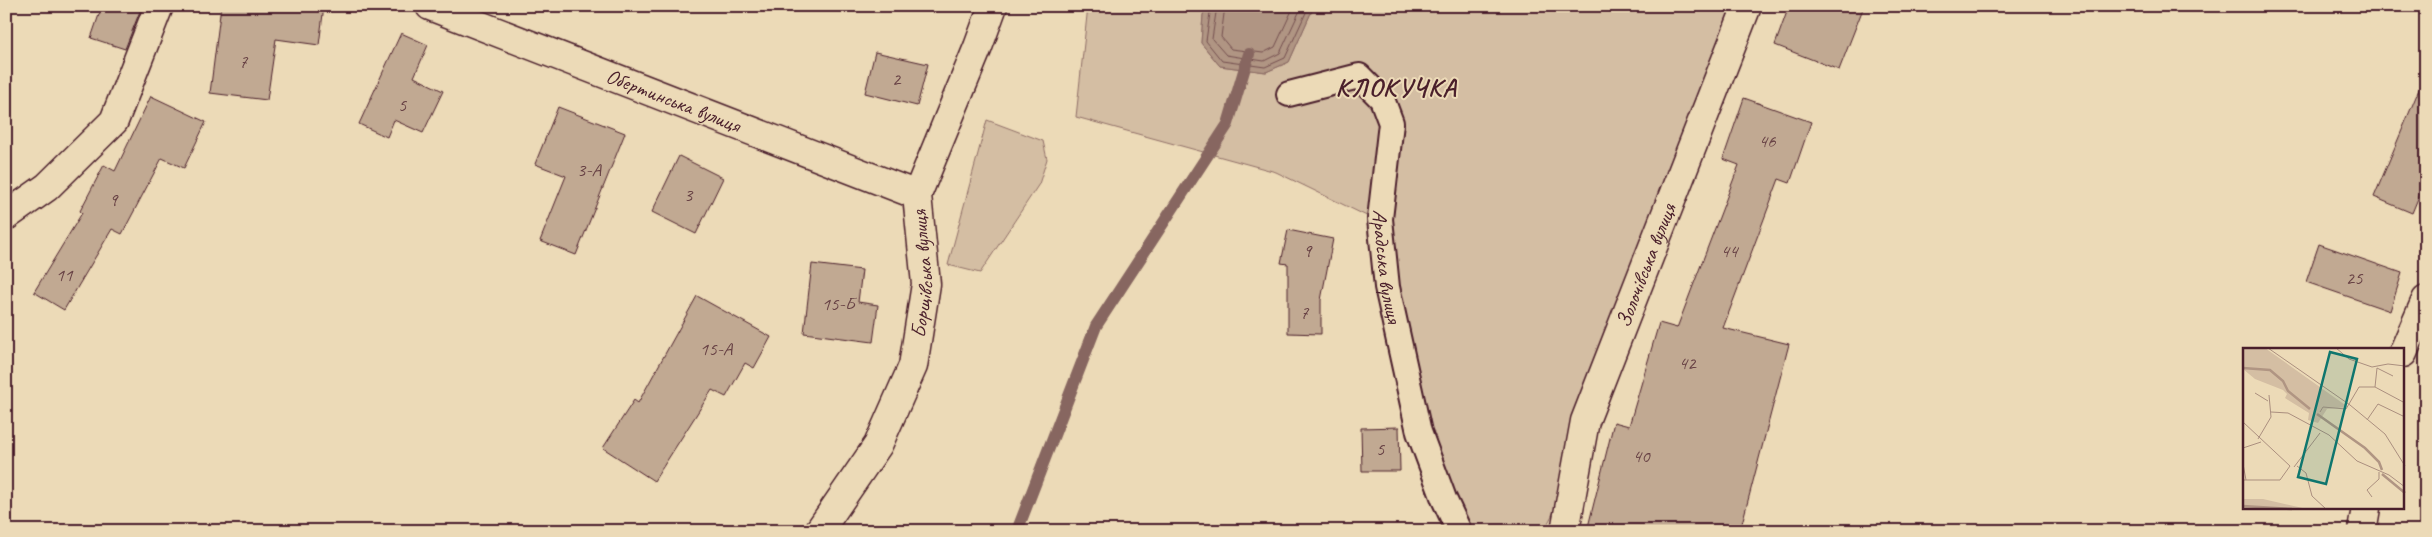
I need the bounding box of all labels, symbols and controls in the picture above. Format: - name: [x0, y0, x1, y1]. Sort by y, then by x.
- house number: 7: [239, 50, 249, 74]
- street label: Обертинська вулиця: [603, 63, 746, 139]
- house number: 2: [892, 67, 902, 91]
- district label: КЛОКУЧКА: [1336, 71, 1457, 104]
- house number: 5: [398, 93, 408, 117]
- house number: 46: [1758, 129, 1777, 153]
- house number: 3-А: [577, 158, 603, 182]
- house number: 3: [684, 183, 694, 207]
- house number: 9: [109, 188, 119, 212]
- street label: Золочівська вулиця: [1610, 198, 1682, 331]
- street label: Борщівська вулиця: [905, 207, 939, 339]
- street label: Арадська вулиця: [1367, 209, 1408, 327]
- house number: 9: [1303, 239, 1313, 263]
- house number: 44: [1720, 239, 1740, 263]
- house number: 11: [55, 263, 74, 287]
- house number: 25: [2345, 266, 2364, 290]
- house number: 15-Б: [822, 292, 858, 316]
- house number: 7: [1300, 301, 1310, 325]
- house number: 15-А: [700, 337, 734, 361]
- inset map: [2243, 348, 2404, 510]
- house number: 42: [1678, 351, 1697, 375]
- house number: 5: [1376, 437, 1386, 461]
- house number: 40: [1632, 444, 1651, 468]

